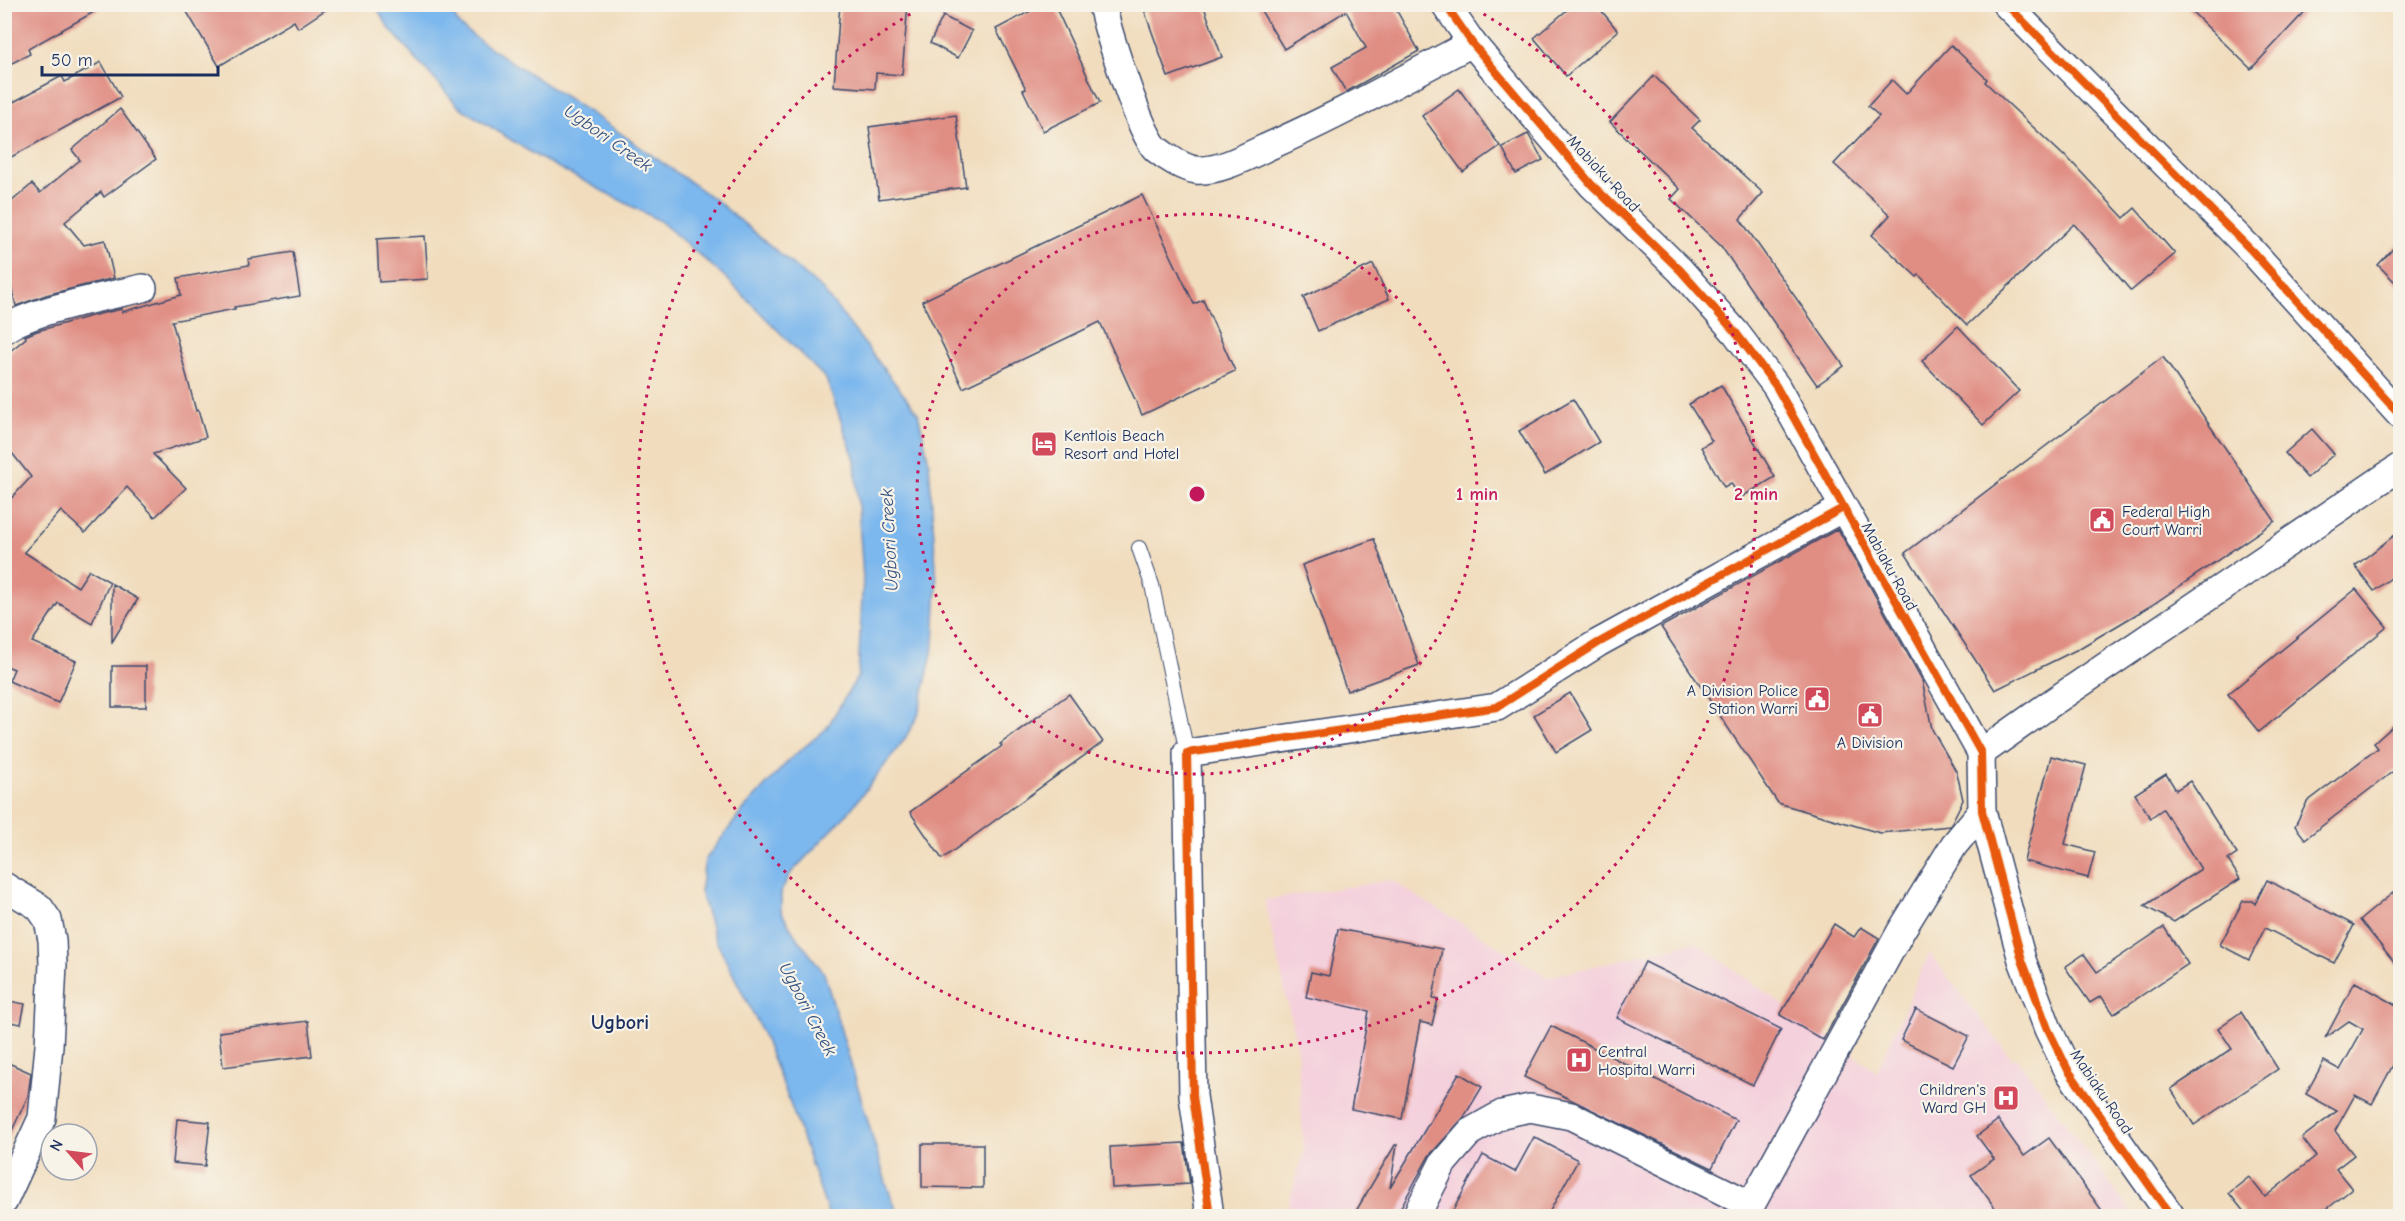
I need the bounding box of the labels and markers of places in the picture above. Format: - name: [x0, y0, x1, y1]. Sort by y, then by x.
- place label: Kentlois Beach Resort and Hotel: [1064, 427, 1179, 463]
- hotel icon: Kentlois Beach Resort and Hotel: [1029, 429, 1059, 459]
- centre of rings: [1187, 484, 1207, 504]
- place label: Federal High Court Warri: [2122, 503, 2210, 539]
- public building icon: Federal High Court Warri: [2087, 505, 2117, 535]
- place label: A Division Police Station Warri: [1687, 682, 1798, 718]
- public building icon: A Division Police Station Warri: [1802, 684, 1832, 714]
- public building icon: A Division: [1855, 700, 1885, 730]
- place label: A Division: [1837, 734, 1903, 752]
- place label: Central Hospital Warri: [1598, 1043, 1695, 1079]
- hospital icon: Central Hospital Warri: [1564, 1045, 1594, 1075]
- place label: Children's Ward GH: [1919, 1081, 1986, 1117]
- hospital icon: Children's Ward GH: [1991, 1083, 2021, 1113]

